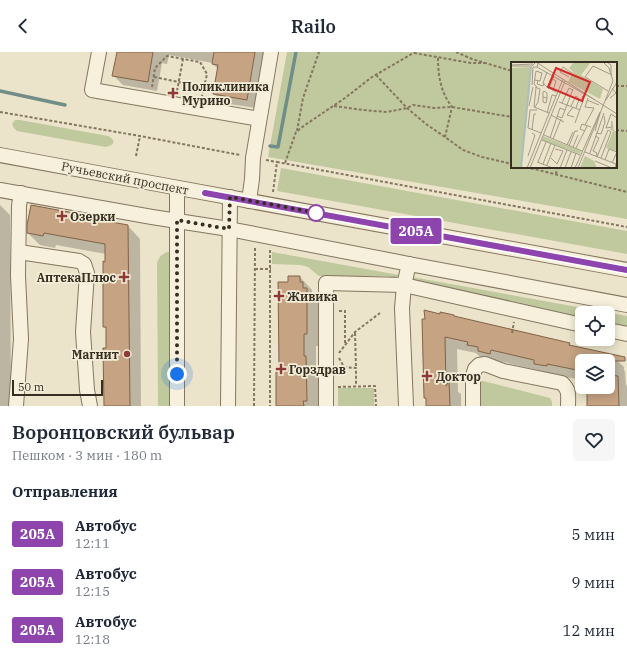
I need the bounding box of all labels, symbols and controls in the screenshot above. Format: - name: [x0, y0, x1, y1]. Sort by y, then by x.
- icon: back: [12, 15, 34, 37]
- text: Railo: [291, 15, 336, 38]
- icon: search: [593, 15, 615, 37]
- inset map: [511, 62, 617, 168]
- place label: Поликлиника Мурино: [182, 79, 269, 108]
- marker: Поликлиника Мурино: [167, 87, 179, 99]
- street label: Ручьевский проспект: [60, 158, 190, 198]
- unlabelled marker: [307, 204, 325, 222]
- place label: Озерки: [70, 209, 116, 224]
- marker: Озерки: [57, 211, 67, 221]
- line badge: 205А: [388, 218, 444, 244]
- text: 205А: [399, 222, 434, 240]
- place label: АптекаПлюс: [37, 270, 117, 285]
- marker: АптекаПлюс: [119, 272, 129, 282]
- place label: Живика: [287, 289, 338, 304]
- marker: Живика: [274, 291, 284, 301]
- map controls: [575, 306, 615, 394]
- button: locate: [575, 306, 615, 346]
- place label: Магнит: [72, 347, 119, 362]
- marker: Магнит: [122, 349, 132, 359]
- button: layers: [575, 354, 615, 394]
- place label: Горздрав: [289, 362, 346, 377]
- your location: [167, 364, 187, 384]
- marker: Горздрав: [276, 364, 286, 374]
- place label: Доктор: [436, 369, 481, 384]
- marker: Доктор: [421, 370, 433, 382]
- scale bar: [12, 378, 103, 397]
- text: 50 m: [18, 380, 44, 394]
- button: heart: [573, 419, 615, 461]
- text: Воронцовский бульвар: [12, 420, 235, 444]
- text: Пешком · 3 мин · 180 m: [12, 447, 162, 464]
- text: Отправления: [12, 482, 118, 501]
- text: Автобус: [75, 516, 137, 535]
- text: 205А: [20, 525, 55, 543]
- text: 5 мин: [571, 525, 615, 544]
- text: 12:11: [75, 535, 110, 552]
- text: Автобус: [75, 564, 137, 583]
- text: 205А: [20, 573, 55, 591]
- text: 9 мин: [571, 573, 615, 592]
- text: 12:15: [75, 583, 110, 600]
- text: Автобус: [75, 612, 137, 631]
- text: 205А: [20, 621, 55, 639]
- text: 12 мин: [562, 621, 615, 640]
- text: 12:18: [75, 631, 110, 648]

